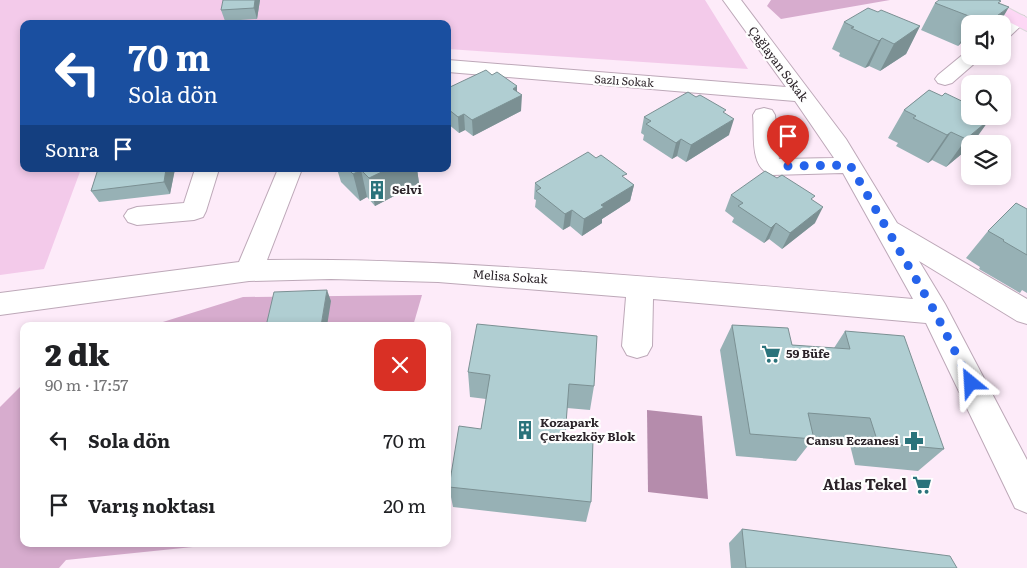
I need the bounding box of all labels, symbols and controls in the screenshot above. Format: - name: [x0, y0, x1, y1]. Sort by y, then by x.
- map controls: [961, 15, 1011, 185]
- button: sound: [961, 15, 1011, 65]
- street label: Çağlayan Sokak: [745, 22, 813, 105]
- text: 70 m: [128, 30, 210, 82]
- icon: left: [45, 40, 110, 105]
- street label: Sazlı Sokak: [594, 70, 655, 90]
- button: search: [961, 75, 1011, 125]
- text: Sola dön: [128, 77, 218, 110]
- pin: [767, 115, 809, 166]
- icon: arrive: [774, 122, 802, 150]
- text: Sonra: [45, 135, 99, 163]
- icon: arrive: [109, 135, 137, 163]
- button: layers: [961, 135, 1011, 185]
- building icon: Selvi: [366, 179, 388, 201]
- place label: Selvi: [392, 180, 423, 198]
- street label: Melisa Sokak: [472, 264, 549, 288]
- text: 2 dk: [45, 331, 109, 375]
- button: close: [374, 339, 426, 391]
- supermarket icon: 59 Büfe: [760, 343, 782, 365]
- place label: 59 Büfe: [786, 344, 830, 362]
- position arrow: [944, 356, 996, 408]
- text: 90 m · 17:57: [45, 372, 128, 396]
- place label: Kozapark Çerkezköy Blok: [540, 413, 636, 445]
- building icon: Kozapark Çerkezköy Blok: [514, 419, 536, 441]
- icon: left: [45, 426, 73, 454]
- text: Sola dön: [88, 426, 170, 454]
- text: 70 m: [383, 426, 426, 454]
- pharmacy icon: Cansu Eczanesi: [903, 430, 925, 452]
- place label: Cansu Eczanesi: [806, 431, 900, 449]
- place label: Atlas Tekel: [823, 472, 908, 495]
- supermarket icon: Atlas Tekel: [911, 474, 933, 496]
- icon: arrive: [45, 491, 73, 519]
- text: Varış noktası: [88, 491, 215, 519]
- text: 20 m: [383, 491, 426, 519]

